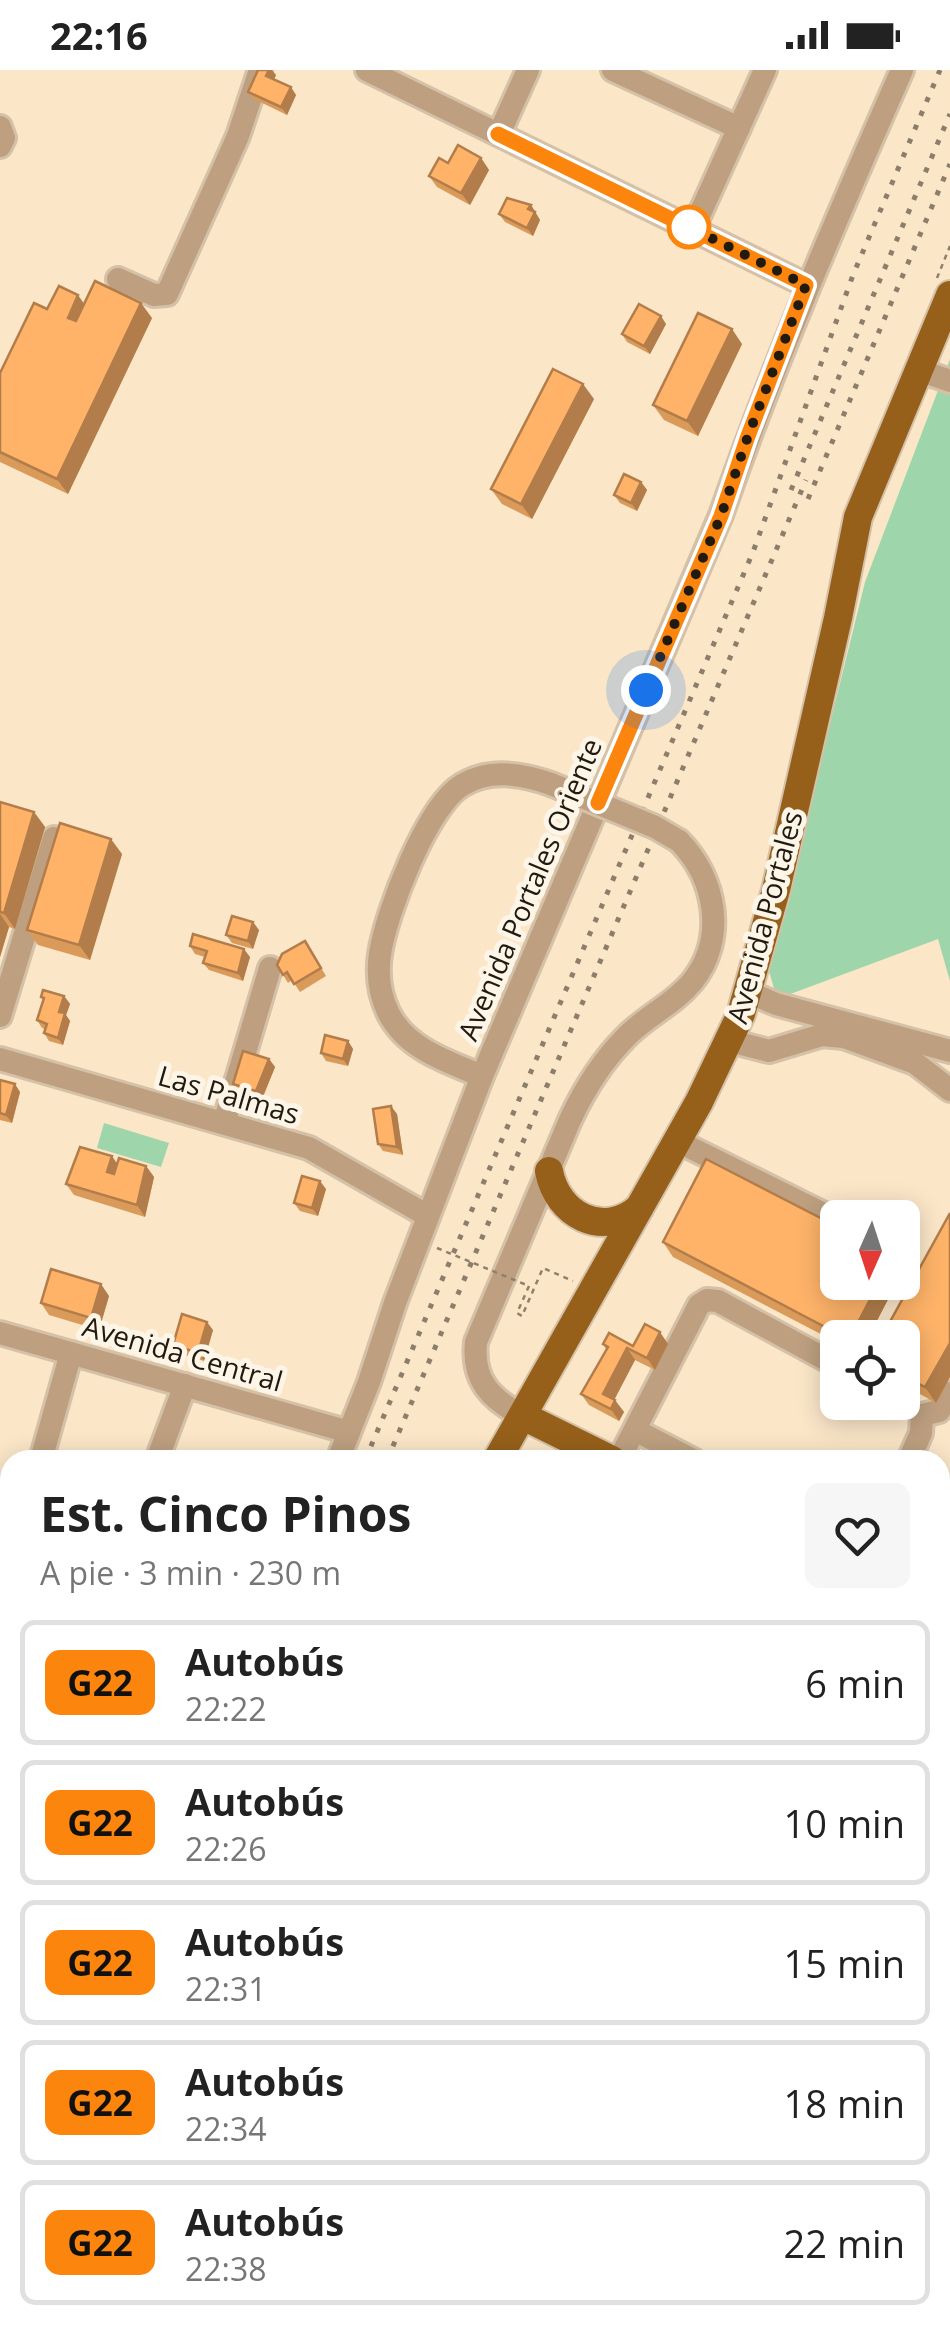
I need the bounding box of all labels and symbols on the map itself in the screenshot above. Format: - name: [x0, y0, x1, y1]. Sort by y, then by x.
- unlabelled marker: [668, 206, 710, 248]
- your location: [621, 665, 671, 715]
- street label: Avenida Portales Oriente: [448, 732, 610, 1046]
- street label: Avenida Portales: [717, 807, 811, 1027]
- street label: Las Palmas: [154, 1056, 304, 1132]
- north arrow: [820, 1200, 920, 1300]
- street label: Avenida Central: [79, 1306, 287, 1400]

